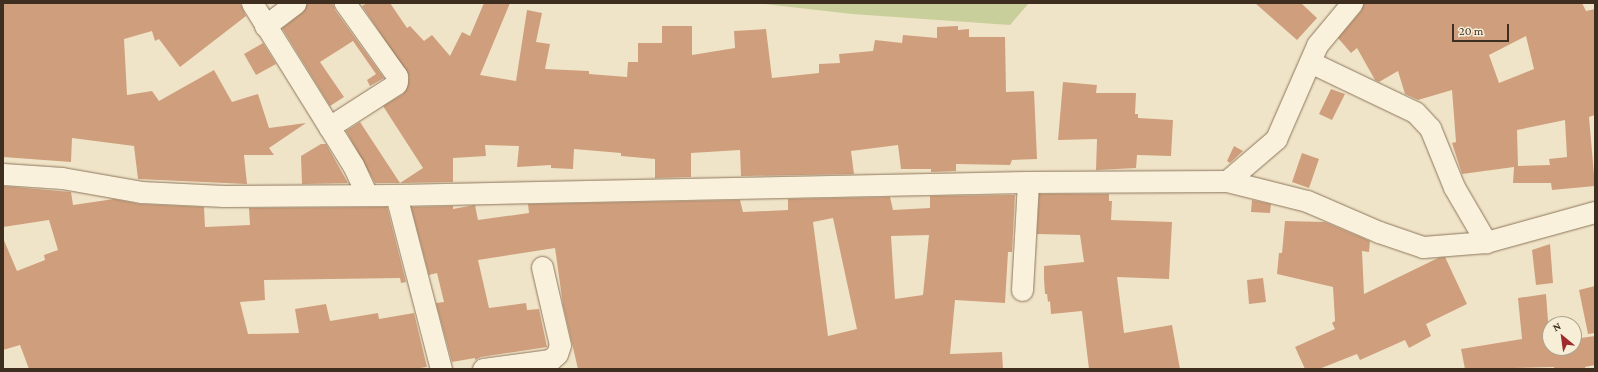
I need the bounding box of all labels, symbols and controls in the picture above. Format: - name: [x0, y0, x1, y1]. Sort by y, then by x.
- scale bar: [1454, 16, 1511, 42]
- text: 20 m: [1459, 24, 1483, 38]
- north arrow: [1542, 316, 1582, 356]
- text: N: [1550, 319, 1563, 333]

